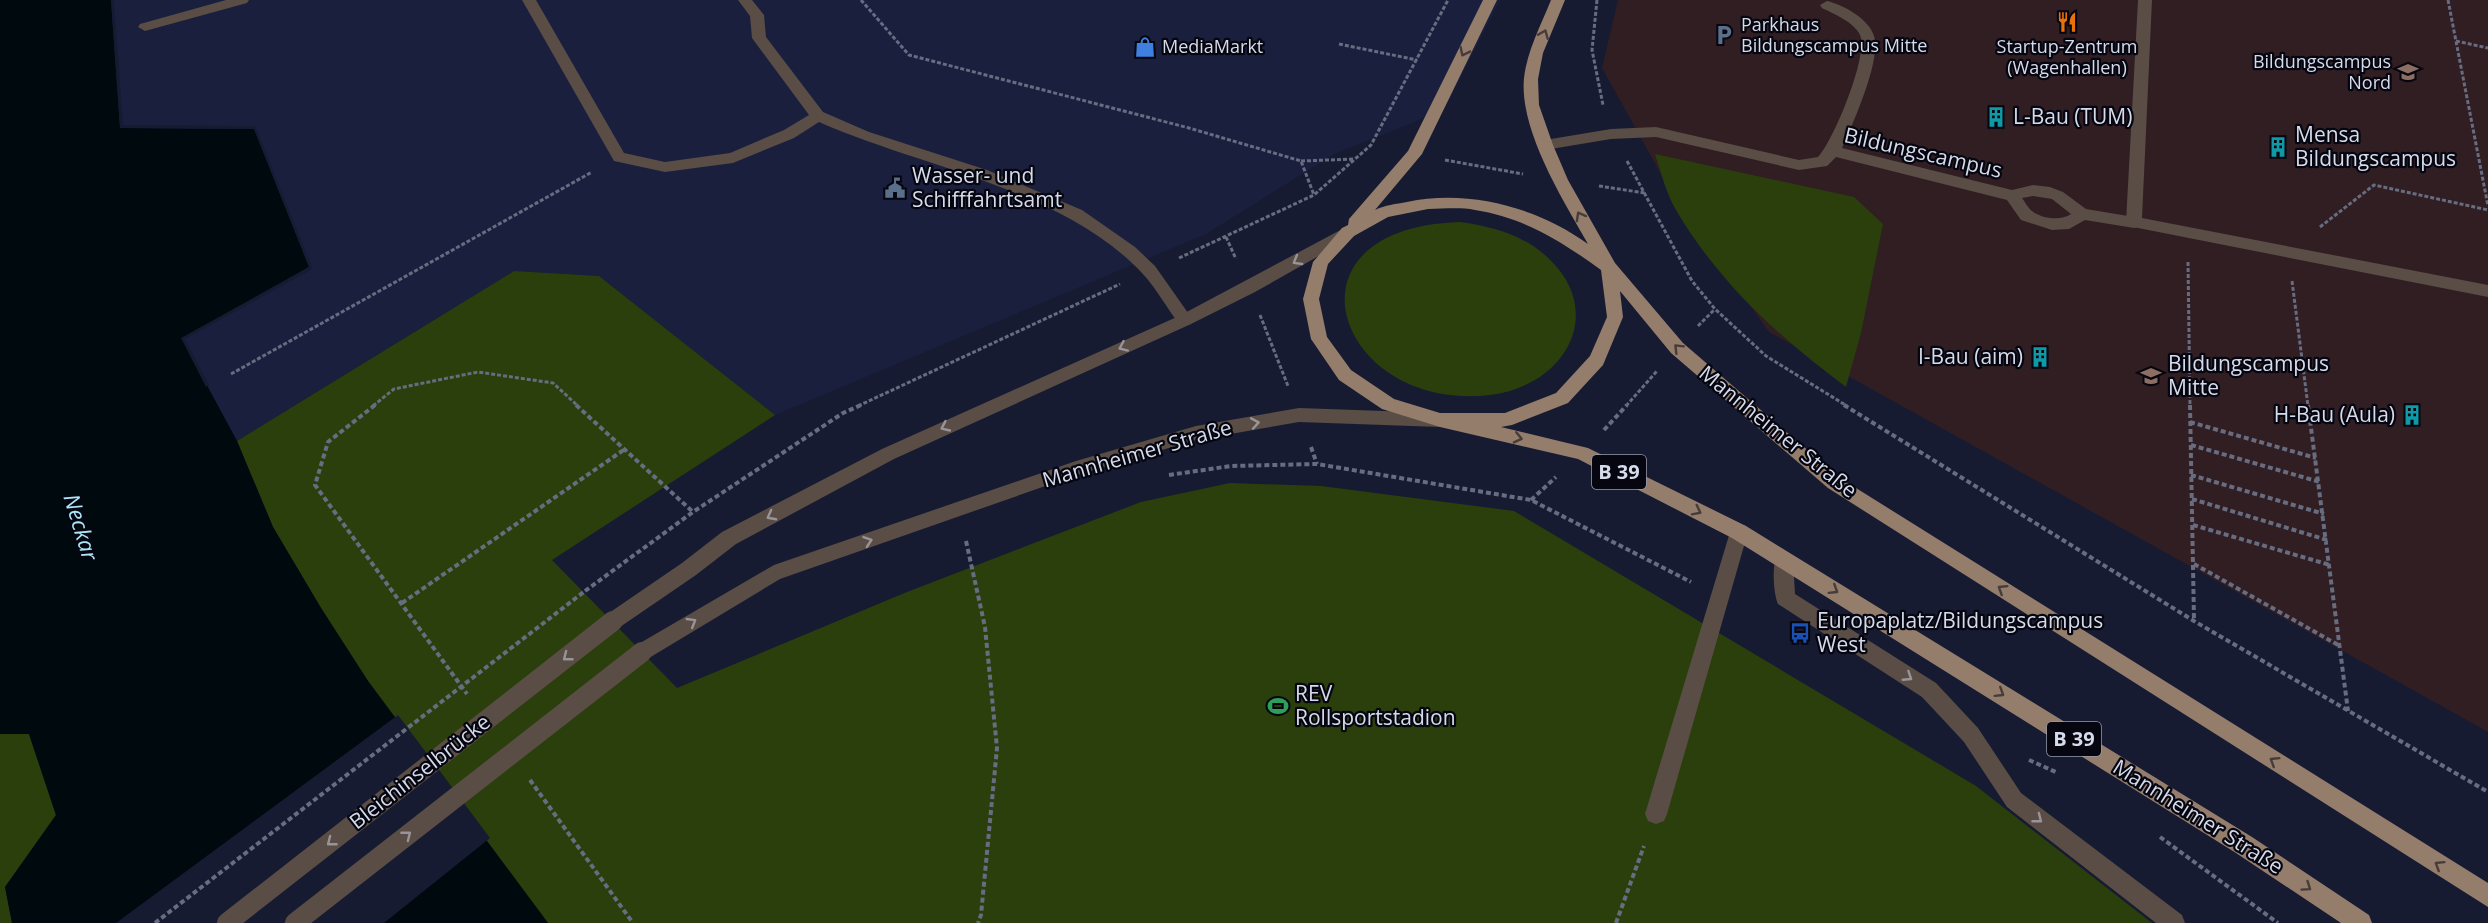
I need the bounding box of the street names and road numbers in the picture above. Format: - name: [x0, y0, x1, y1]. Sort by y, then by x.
- street label: Bildungscampus: [1842, 120, 2005, 184]
- street label: Mannheimer Straße: [1694, 359, 1863, 504]
- street label: Mannheimer Straße: [1039, 413, 1235, 493]
- road number: B 39: [1592, 455, 1646, 489]
- street label: Bleichinselbrücke: [343, 707, 496, 835]
- road number: B 39: [2047, 722, 2101, 756]
- street label: Mannheimer Straße: [2108, 752, 2289, 880]

